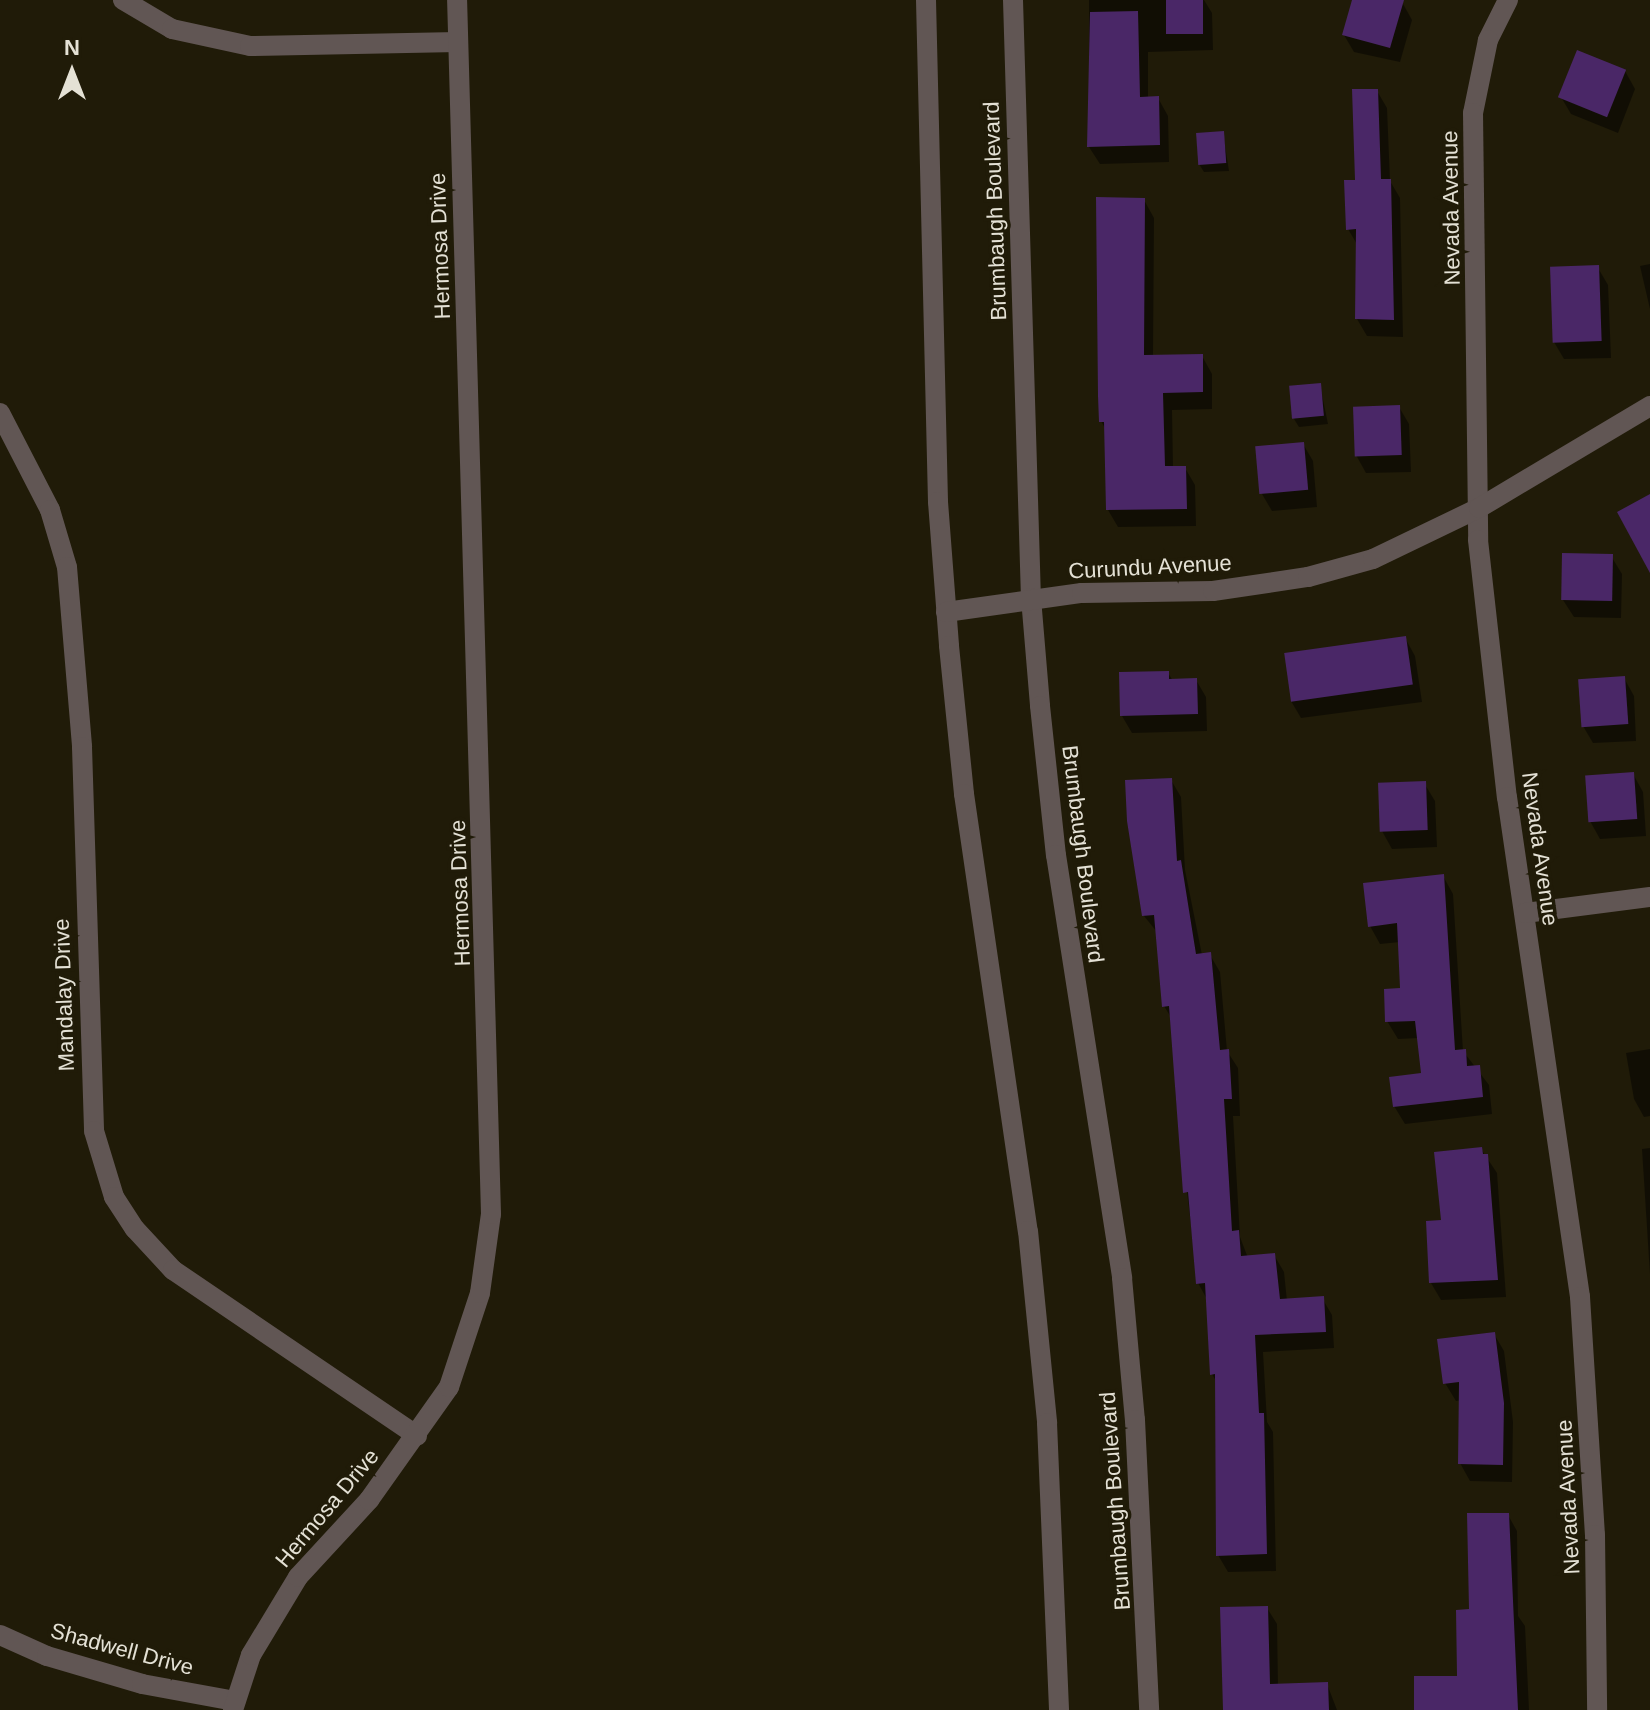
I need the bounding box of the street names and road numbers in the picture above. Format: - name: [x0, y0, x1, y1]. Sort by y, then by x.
- street label: Brumbaugh Boulevard: [978, 101, 1012, 321]
- street label: Nevada Avenue: [1436, 130, 1466, 286]
- street label: Hermosa Drive: [424, 172, 456, 320]
- street label: Curundu Avenue: [1067, 550, 1233, 584]
- street label: Brumbaugh Boulevard: [1057, 744, 1109, 964]
- street label: Nevada Avenue: [1516, 770, 1564, 928]
- street label: Hermosa Drive: [444, 819, 476, 967]
- street label: Mandalay Drive: [48, 918, 80, 1072]
- street label: Brumbaugh Boulevard: [1094, 1391, 1136, 1611]
- street label: Nevada Avenue: [1551, 1418, 1585, 1576]
- street label: Hermosa Drive: [270, 1443, 384, 1573]
- street label: Shadwell Drive: [48, 1617, 196, 1681]

